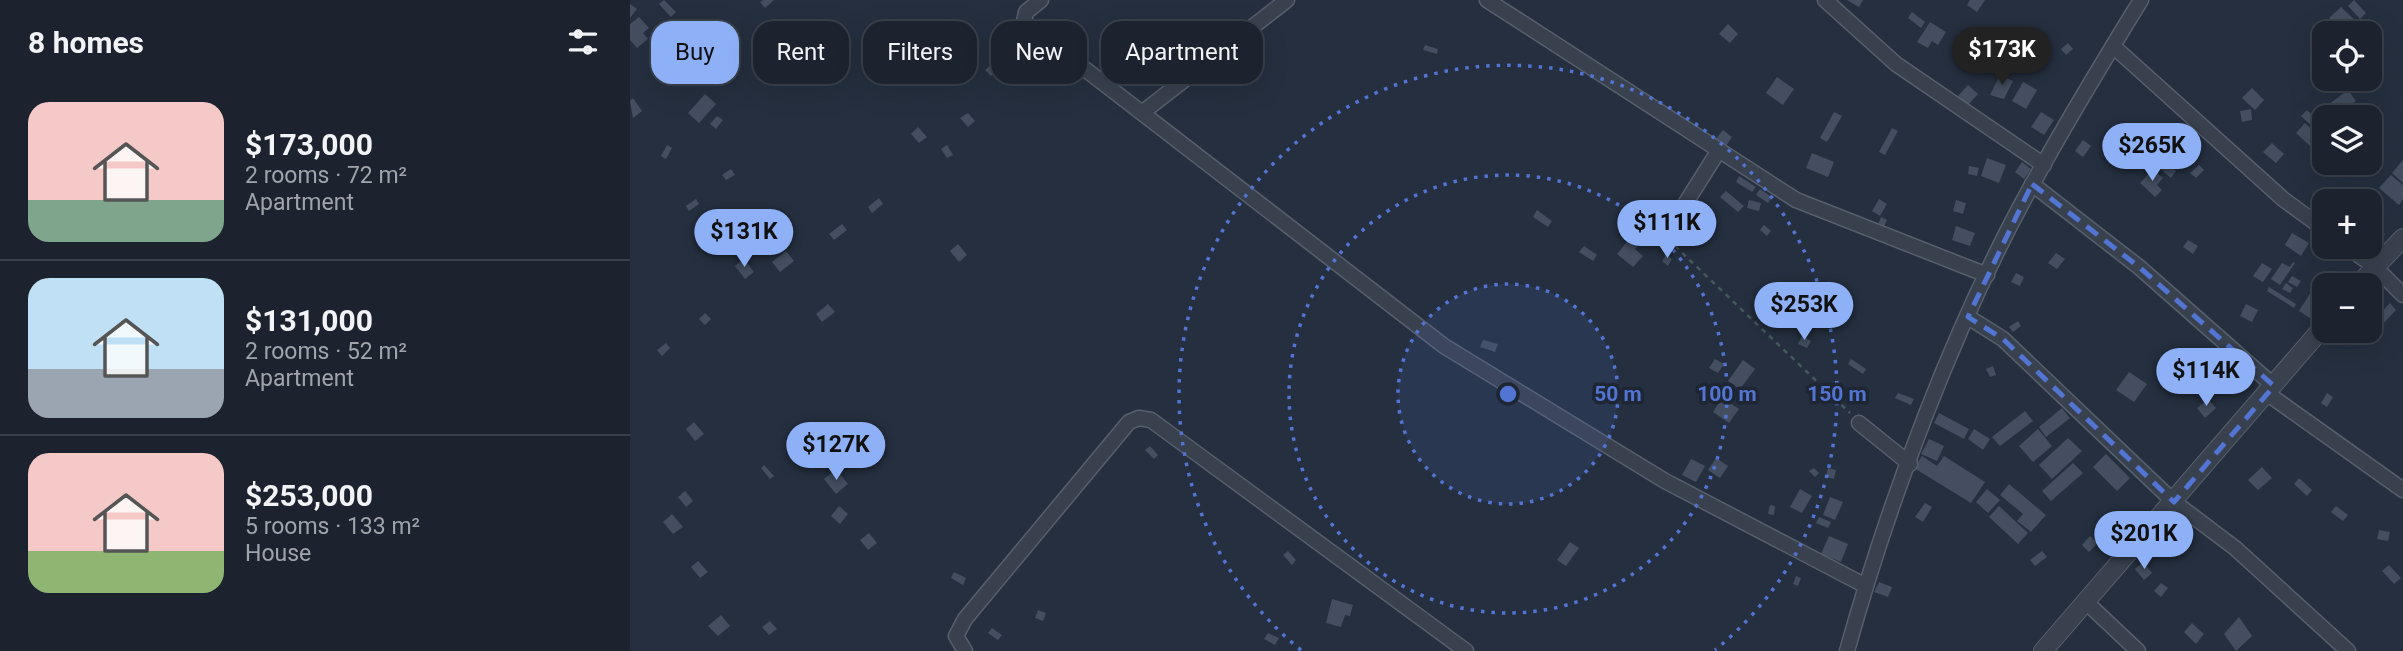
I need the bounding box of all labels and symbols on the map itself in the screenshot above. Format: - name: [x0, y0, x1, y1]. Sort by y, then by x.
- pin: $173K: [1953, 28, 2051, 87]
- pin: $265K: [2103, 124, 2201, 183]
- pin: $111K: [1618, 201, 1716, 260]
- pin: $131K: [695, 210, 793, 269]
- pin: $253K: [1755, 282, 1853, 342]
- pin: $114K: [2157, 348, 2255, 408]
- centre of rings: [1496, 382, 1520, 406]
- text: 50 m: [1594, 382, 1642, 406]
- text: 100 m: [1697, 382, 1757, 406]
- text: 150 m: [1807, 382, 1867, 406]
- pin: $127K: [787, 422, 885, 482]
- pin: $201K: [2095, 512, 2193, 571]

